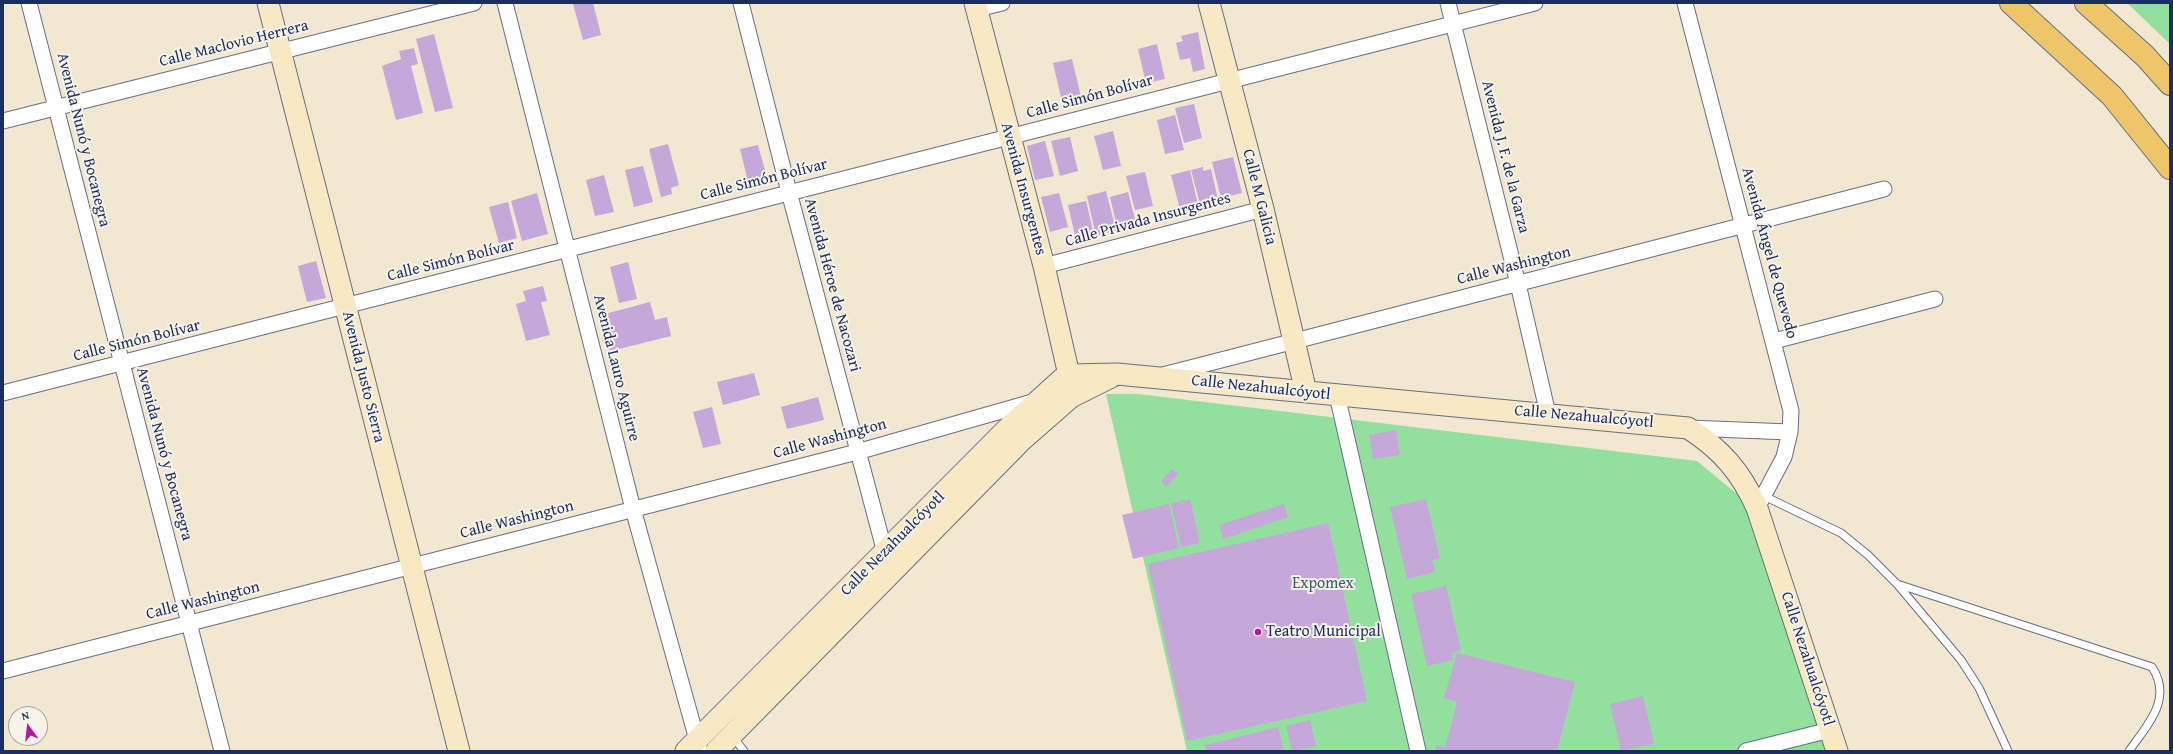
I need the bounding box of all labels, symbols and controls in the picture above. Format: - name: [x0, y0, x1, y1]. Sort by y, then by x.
- street label: Calle Maclovio Herrera: [158, 16, 310, 72]
- street label: Avenida Nunó y Bocanegra: [52, 51, 114, 229]
- street label: Calle Simón Bolívar: [1025, 71, 1155, 123]
- street label: Avenida J. F. de la Garza: [1477, 79, 1533, 235]
- street label: Avenida Insurgentes: [996, 121, 1050, 257]
- street label: Calle M Galicia: [1238, 147, 1280, 247]
- street label: Calle Simón Bolívar: [698, 155, 830, 205]
- street label: Avenida Ángel de Quevedo: [1737, 165, 1801, 341]
- street label: Calle Privada Insurgentes: [1063, 189, 1233, 251]
- street label: Avenida Héroe de Nacozari: [800, 196, 864, 374]
- street label: Calle Simón Bolívar: [385, 236, 517, 286]
- street label: Calle Washington: [1455, 243, 1573, 289]
- street label: Avenida Lauro Aguirre: [588, 293, 644, 443]
- street label: Avenida Justo Sierra: [337, 309, 389, 445]
- street label: Calle Simón Bolívar: [71, 316, 203, 366]
- street label: Avenida Nunó y Bocanegra: [132, 365, 196, 543]
- street label: Calle Nezahualcóyotl: [1191, 371, 1331, 405]
- street label: Calle Nezahualcóyotl: [1514, 401, 1654, 433]
- street label: Calle Washington: [771, 415, 889, 463]
- street label: Calle Nezahualcóyotl: [837, 488, 949, 600]
- street label: Calle Washington: [458, 497, 576, 543]
- park label: Expomex: [1292, 574, 1354, 594]
- street label: Calle Washington: [144, 578, 262, 624]
- street label: Calle Nezahualcóyotl: [1776, 590, 1838, 728]
- place label: Teatro Municipal: [1266, 622, 1381, 642]
- marker: Teatro Municipal: [1253, 627, 1263, 637]
- north arrow: [8, 706, 48, 746]
- text: N: [20, 707, 31, 724]

